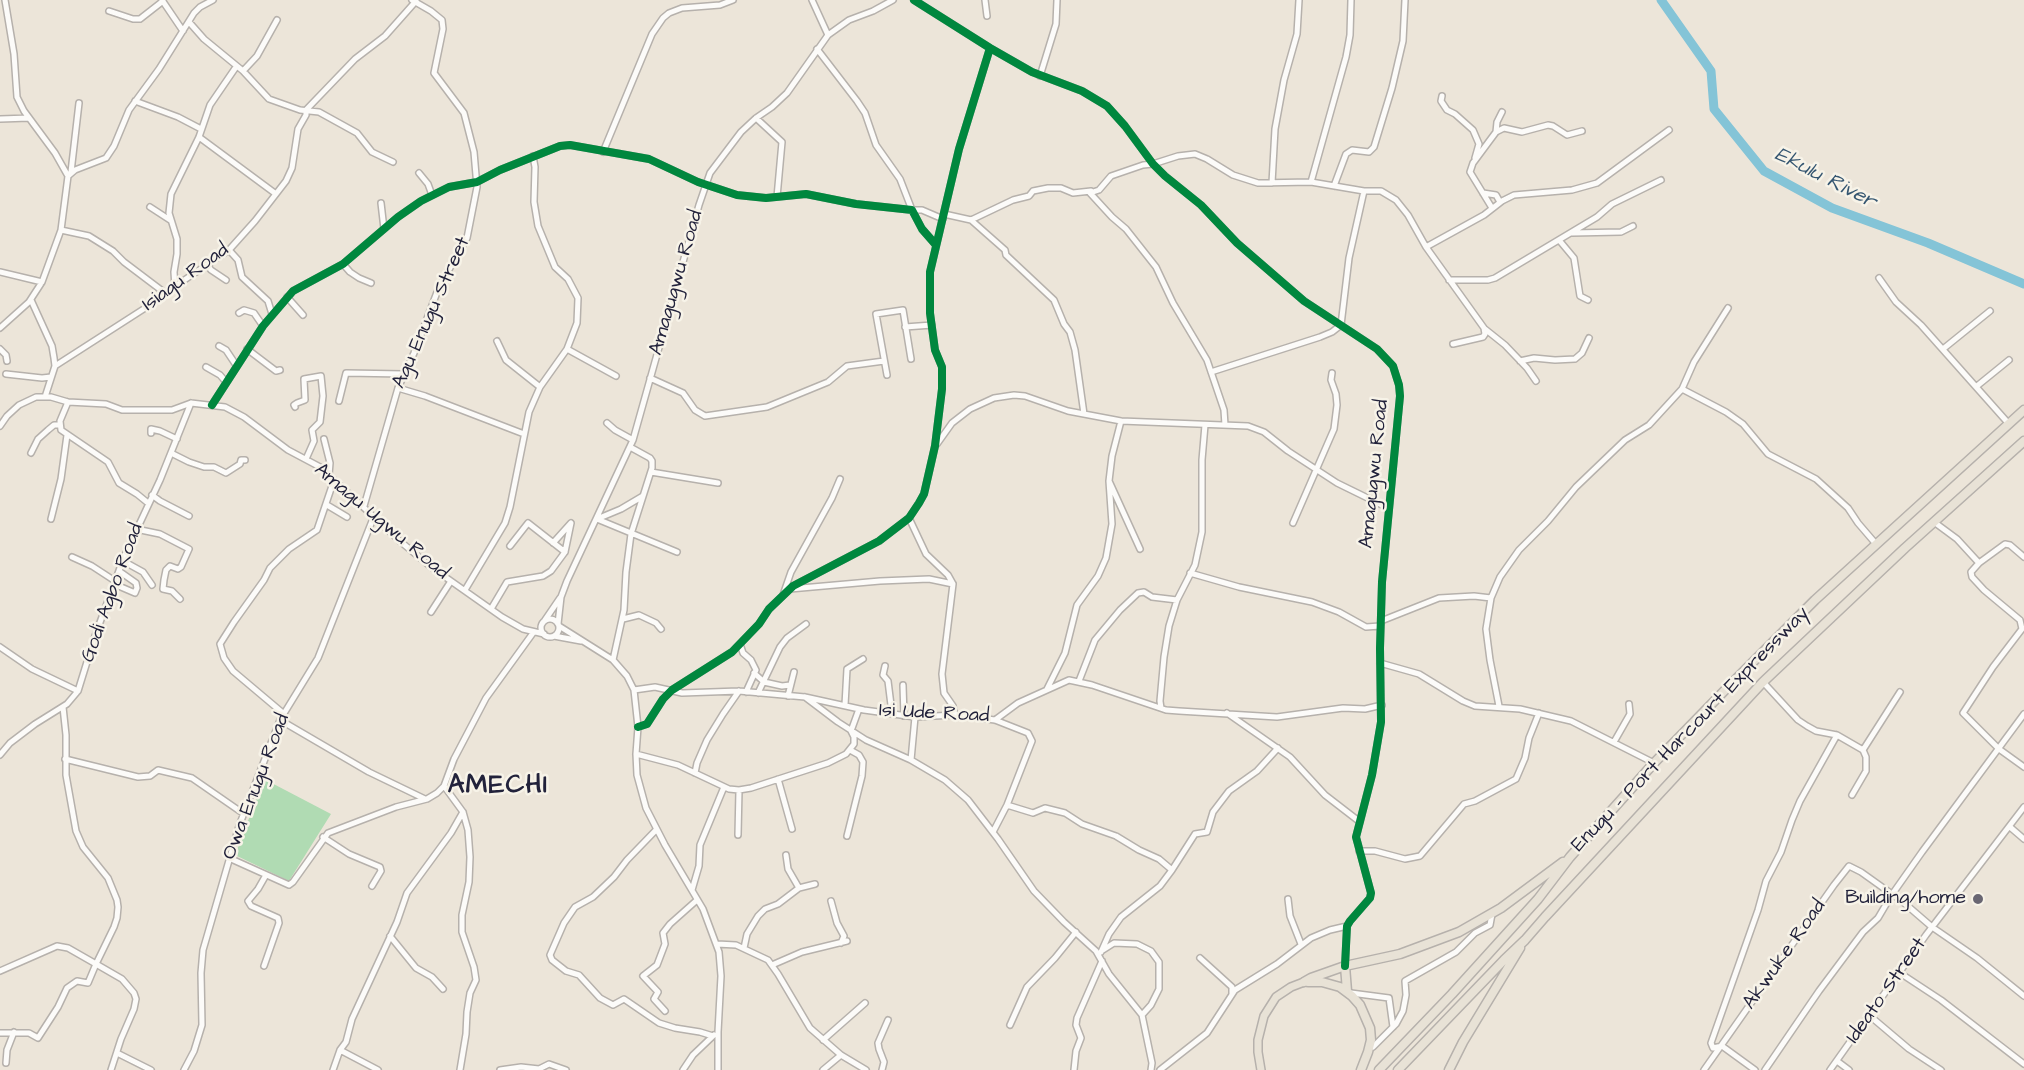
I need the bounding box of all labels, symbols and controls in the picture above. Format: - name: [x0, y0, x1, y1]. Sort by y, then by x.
- water label: Ekulu River: [1770, 143, 1880, 215]
- street label: Amagugwu Road: [645, 208, 709, 358]
- street label: Agu Enugu Street: [388, 233, 476, 393]
- street label: Isiagu Road: [138, 239, 234, 317]
- street label: Amagugwu Road: [1355, 398, 1395, 550]
- street label: Amagu Ugwu Road: [309, 459, 453, 585]
- street label: Godi Agbo Road: [77, 520, 149, 666]
- street label: Enugu - Port Harcourt Expressway: [1567, 602, 1815, 858]
- street label: Isi Ude Road: [878, 699, 990, 729]
- street label: Owa Enugu Road: [218, 711, 296, 863]
- district label: AMECHI: [448, 771, 548, 803]
- place label: Building/home: [1845, 887, 1966, 911]
- marker: Building/home: [1971, 892, 1985, 906]
- street label: Akwuke Road: [1738, 895, 1832, 1015]
- street label: Ideato Street: [1842, 934, 1932, 1048]

